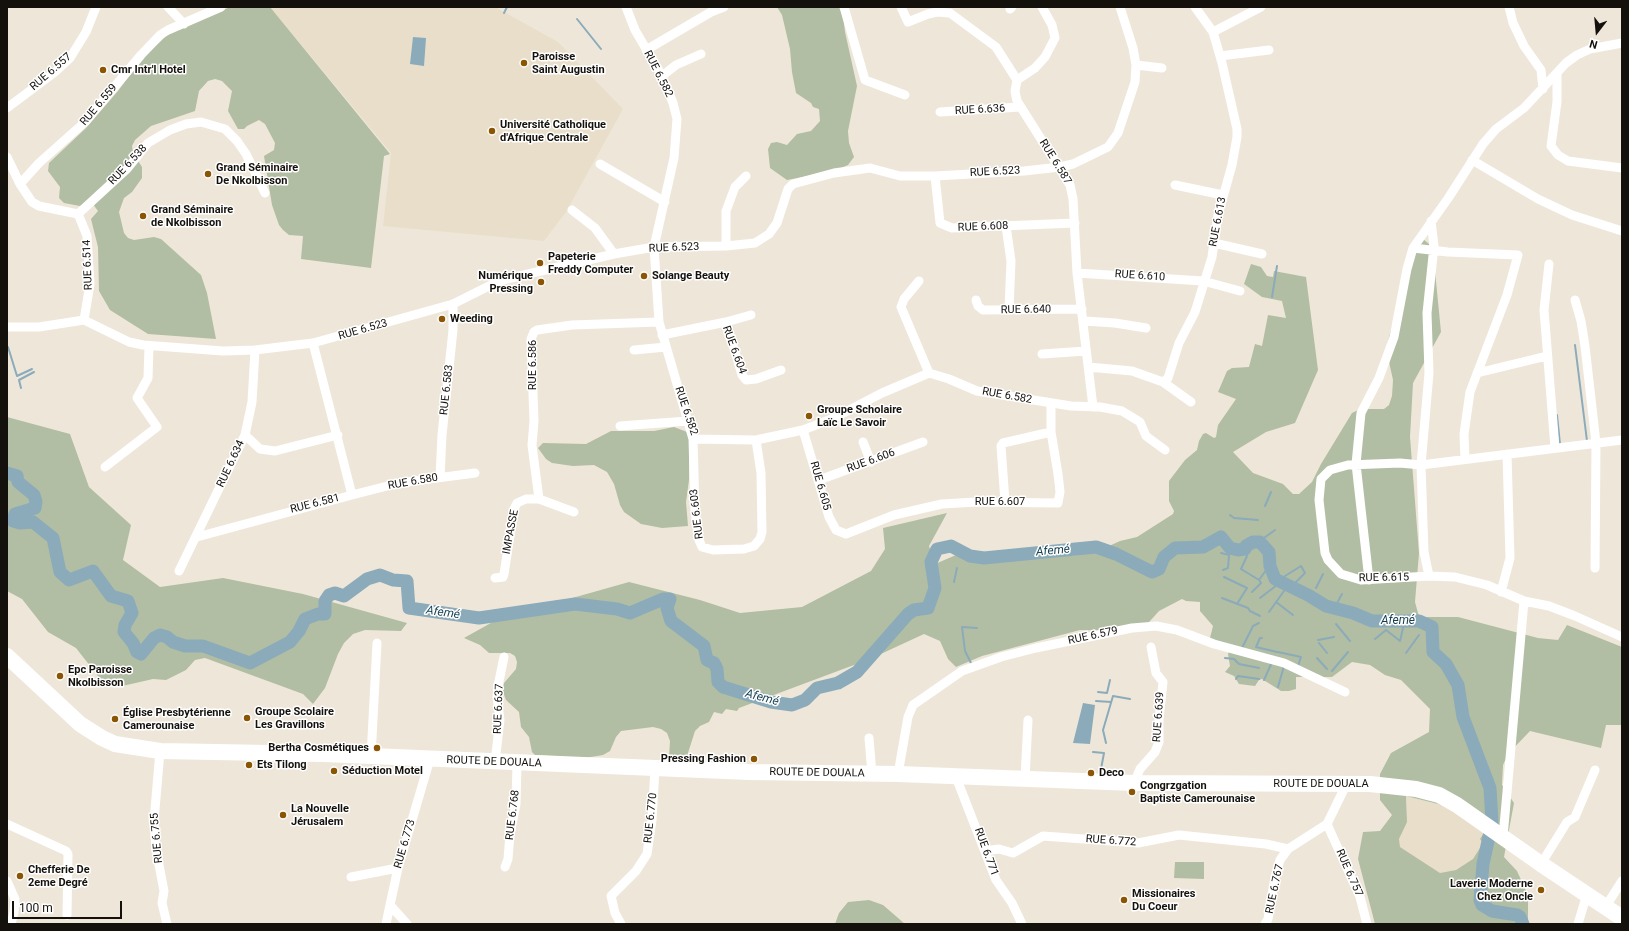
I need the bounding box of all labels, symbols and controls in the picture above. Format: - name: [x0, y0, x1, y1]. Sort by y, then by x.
- north arrow: [1577, 12, 1617, 52]
- text: N: [1588, 37, 1599, 51]
- street label: RUE 6.582: [641, 48, 675, 100]
- street label: RUE 6.557: [28, 50, 74, 94]
- place label: Paroisse Saint Augustin: [532, 50, 605, 76]
- marker: Paroisse Saint Augustin: [519, 58, 529, 68]
- place label: Cmr Intr'l Hotel: [111, 63, 186, 77]
- marker: Cmr Intr'l Hotel: [98, 65, 108, 75]
- street label: RUE 6.559: [78, 81, 120, 129]
- street label: RUE 6.636: [954, 102, 1006, 118]
- place label: Université Catholique d'Afrique Centrale: [500, 118, 606, 144]
- marker: Université Catholique d'Afrique Centrale: [487, 126, 497, 136]
- street label: RUE 6.587: [1036, 137, 1074, 187]
- street label: RUE 6.538: [106, 142, 150, 188]
- place label: Grand Séminaire De Nkolbisson: [216, 161, 298, 187]
- street label: RUE 6.523: [969, 164, 1021, 180]
- marker: Grand Séminaire De Nkolbisson: [203, 169, 213, 179]
- street label: RUE 6.613: [1207, 196, 1229, 248]
- place label: Grand Séminaire de Nkolbisson: [151, 203, 233, 229]
- marker: Grand Séminaire de Nkolbisson: [138, 211, 148, 221]
- street label: RUE 6.608: [958, 220, 1008, 234]
- street label: RUE 6.514: [81, 240, 95, 290]
- street label: RUE 6.523: [649, 241, 699, 255]
- place label: Papeterie Freddy Computer: [548, 250, 633, 276]
- marker: Papeterie Freddy Computer: [535, 258, 545, 268]
- street label: RUE 6.610: [1114, 268, 1166, 284]
- place label: Numérique Pressing: [478, 269, 533, 295]
- place label: Solange Beauty: [652, 269, 729, 283]
- marker: Solange Beauty: [639, 271, 649, 281]
- marker: Numérique Pressing: [536, 277, 546, 287]
- street label: RUE 6.640: [1001, 303, 1051, 317]
- place label: Weeding: [450, 312, 493, 326]
- marker: Weeding: [437, 314, 447, 324]
- street label: RUE 6.523: [337, 317, 389, 343]
- street label: RUE 6.604: [719, 324, 749, 376]
- street label: RUE 6.586: [526, 340, 540, 390]
- street label: RUE 6.583: [438, 364, 456, 416]
- street label: RUE 6.582: [672, 385, 700, 437]
- street label: RUE 6.582: [981, 385, 1033, 407]
- place label: Groupe Scholaire Laïc Le Savoir: [817, 403, 902, 429]
- marker: Groupe Scholaire Laïc Le Savoir: [804, 411, 814, 421]
- street label: RUE 6.634: [214, 438, 248, 490]
- street label: RUE 6.606: [845, 446, 897, 476]
- street label: RUE 6.605: [807, 460, 833, 512]
- street label: RUE 6.580: [387, 471, 439, 493]
- street label: RUE 6.603: [687, 488, 707, 540]
- street label: RUE 6.581: [289, 491, 341, 517]
- street label: RUE 6.607: [975, 495, 1025, 509]
- street label: IMPASSE: [500, 509, 522, 555]
- water label: Afemé: [1035, 542, 1071, 560]
- street label: RUE 6.615: [1359, 571, 1409, 585]
- water label: Afemé: [425, 604, 461, 622]
- water label: Afemé: [1381, 614, 1415, 628]
- street label: RUE 6.579: [1067, 624, 1119, 648]
- place label: Epc Paroisse Nkolbisson: [68, 663, 132, 689]
- marker: Epc Paroisse Nkolbisson: [55, 671, 65, 681]
- street label: RUE 6.637: [492, 684, 506, 734]
- water label: Afemé: [744, 687, 780, 709]
- street label: RUE 6.639: [1151, 691, 1167, 743]
- place label: Groupe Scolaire Les Gravillons: [255, 705, 334, 731]
- place label: Église Presbytérienne Camerounaise: [123, 706, 231, 732]
- marker: Groupe Scolaire Les Gravillons: [242, 713, 252, 723]
- marker: Église Presbytérienne Camerounaise: [110, 714, 120, 724]
- place label: Bertha Cosmétiques: [268, 741, 369, 755]
- marker: Bertha Cosmétiques: [372, 743, 382, 753]
- place label: Pressing Fashion: [661, 752, 746, 766]
- street label: ROUTE DE DOUALA: [446, 754, 542, 770]
- marker: Pressing Fashion: [749, 754, 759, 764]
- place label: Ets Tilong: [257, 758, 307, 772]
- marker: Ets Tilong: [244, 760, 254, 770]
- place label: Séduction Motel: [342, 764, 423, 778]
- marker: Séduction Motel: [329, 766, 339, 776]
- street label: ROUTE DE DOUALA: [769, 766, 865, 780]
- place label: Deco: [1099, 766, 1124, 780]
- marker: Deco: [1086, 768, 1096, 778]
- street label: ROUTE DE DOUALA: [1273, 777, 1369, 791]
- place label: Congrzgation Baptiste Camerounaise: [1140, 779, 1255, 805]
- marker: Congrzgation Baptiste Camerounaise: [1127, 787, 1137, 797]
- street label: RUE 6.768: [503, 789, 523, 841]
- street label: RUE 6.770: [642, 792, 660, 844]
- place label: La Nouvelle Jérusalem: [291, 802, 349, 828]
- marker: La Nouvelle Jérusalem: [278, 810, 288, 820]
- street label: RUE 6.755: [148, 812, 166, 864]
- street label: RUE 6.773: [392, 818, 418, 870]
- street label: RUE 6.771: [971, 826, 1001, 878]
- street label: RUE 6.772: [1085, 833, 1137, 849]
- street label: RUE 6.757: [1333, 847, 1365, 899]
- place label: Chefferie De 2eme Degré: [28, 863, 90, 889]
- street label: RUE 6.767: [1263, 863, 1287, 915]
- marker: Chefferie De 2eme Degré: [15, 871, 25, 881]
- place label: Laverie Moderne Chez Oncle: [1450, 877, 1533, 903]
- marker: Laverie Moderne Chez Oncle: [1536, 885, 1546, 895]
- place label: Missionaires Du Coeur: [1132, 887, 1195, 913]
- scale bar: [14, 893, 124, 919]
- marker: Missionaires Du Coeur: [1119, 895, 1129, 905]
- text: 100 m: [19, 901, 53, 915]

